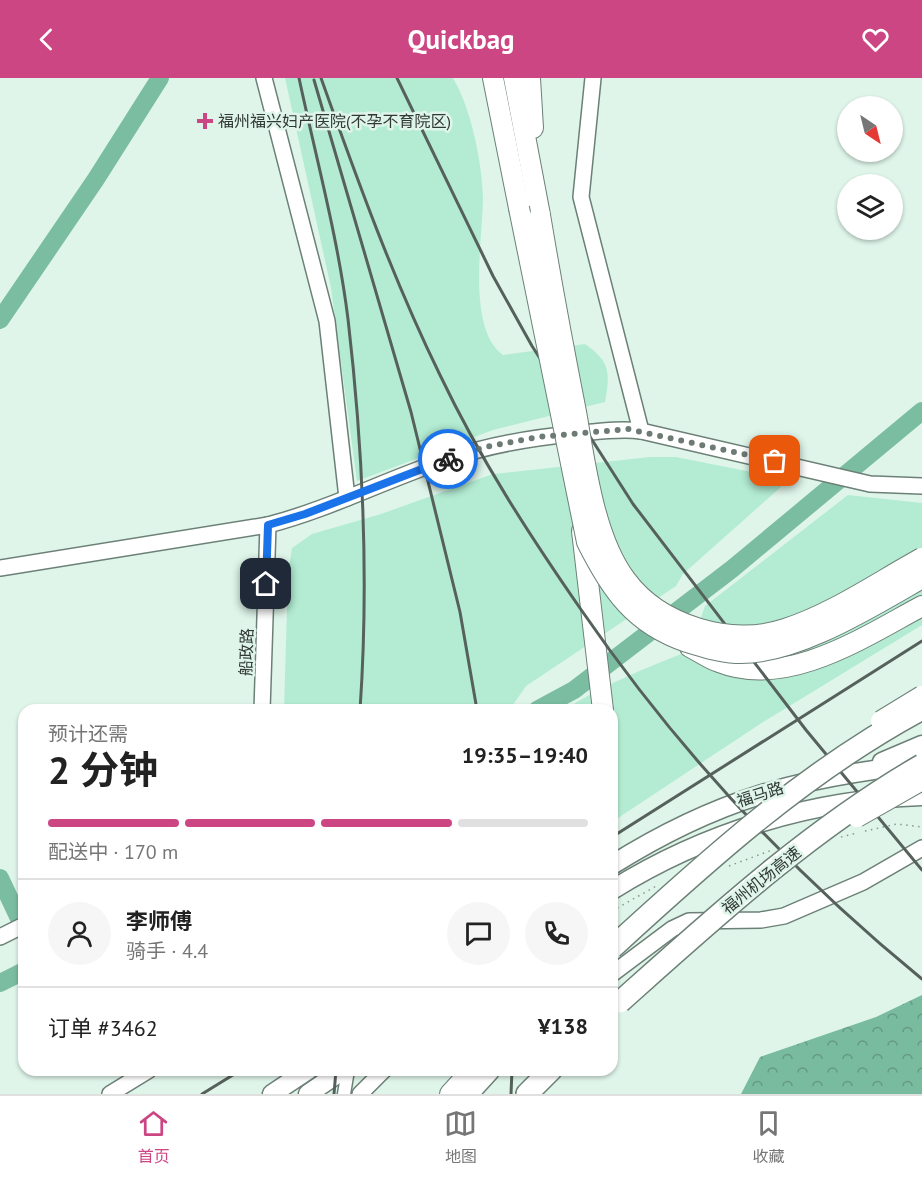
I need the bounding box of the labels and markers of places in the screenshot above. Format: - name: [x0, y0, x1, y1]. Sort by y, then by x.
- place label: 福州福兴妇产医院(不孕不育院区): [218, 111, 451, 131]
- marker: 福州福兴妇产医院(不孕不育院区): [196, 112, 214, 130]
- pin: [749, 435, 800, 486]
- pin: [240, 558, 291, 609]

